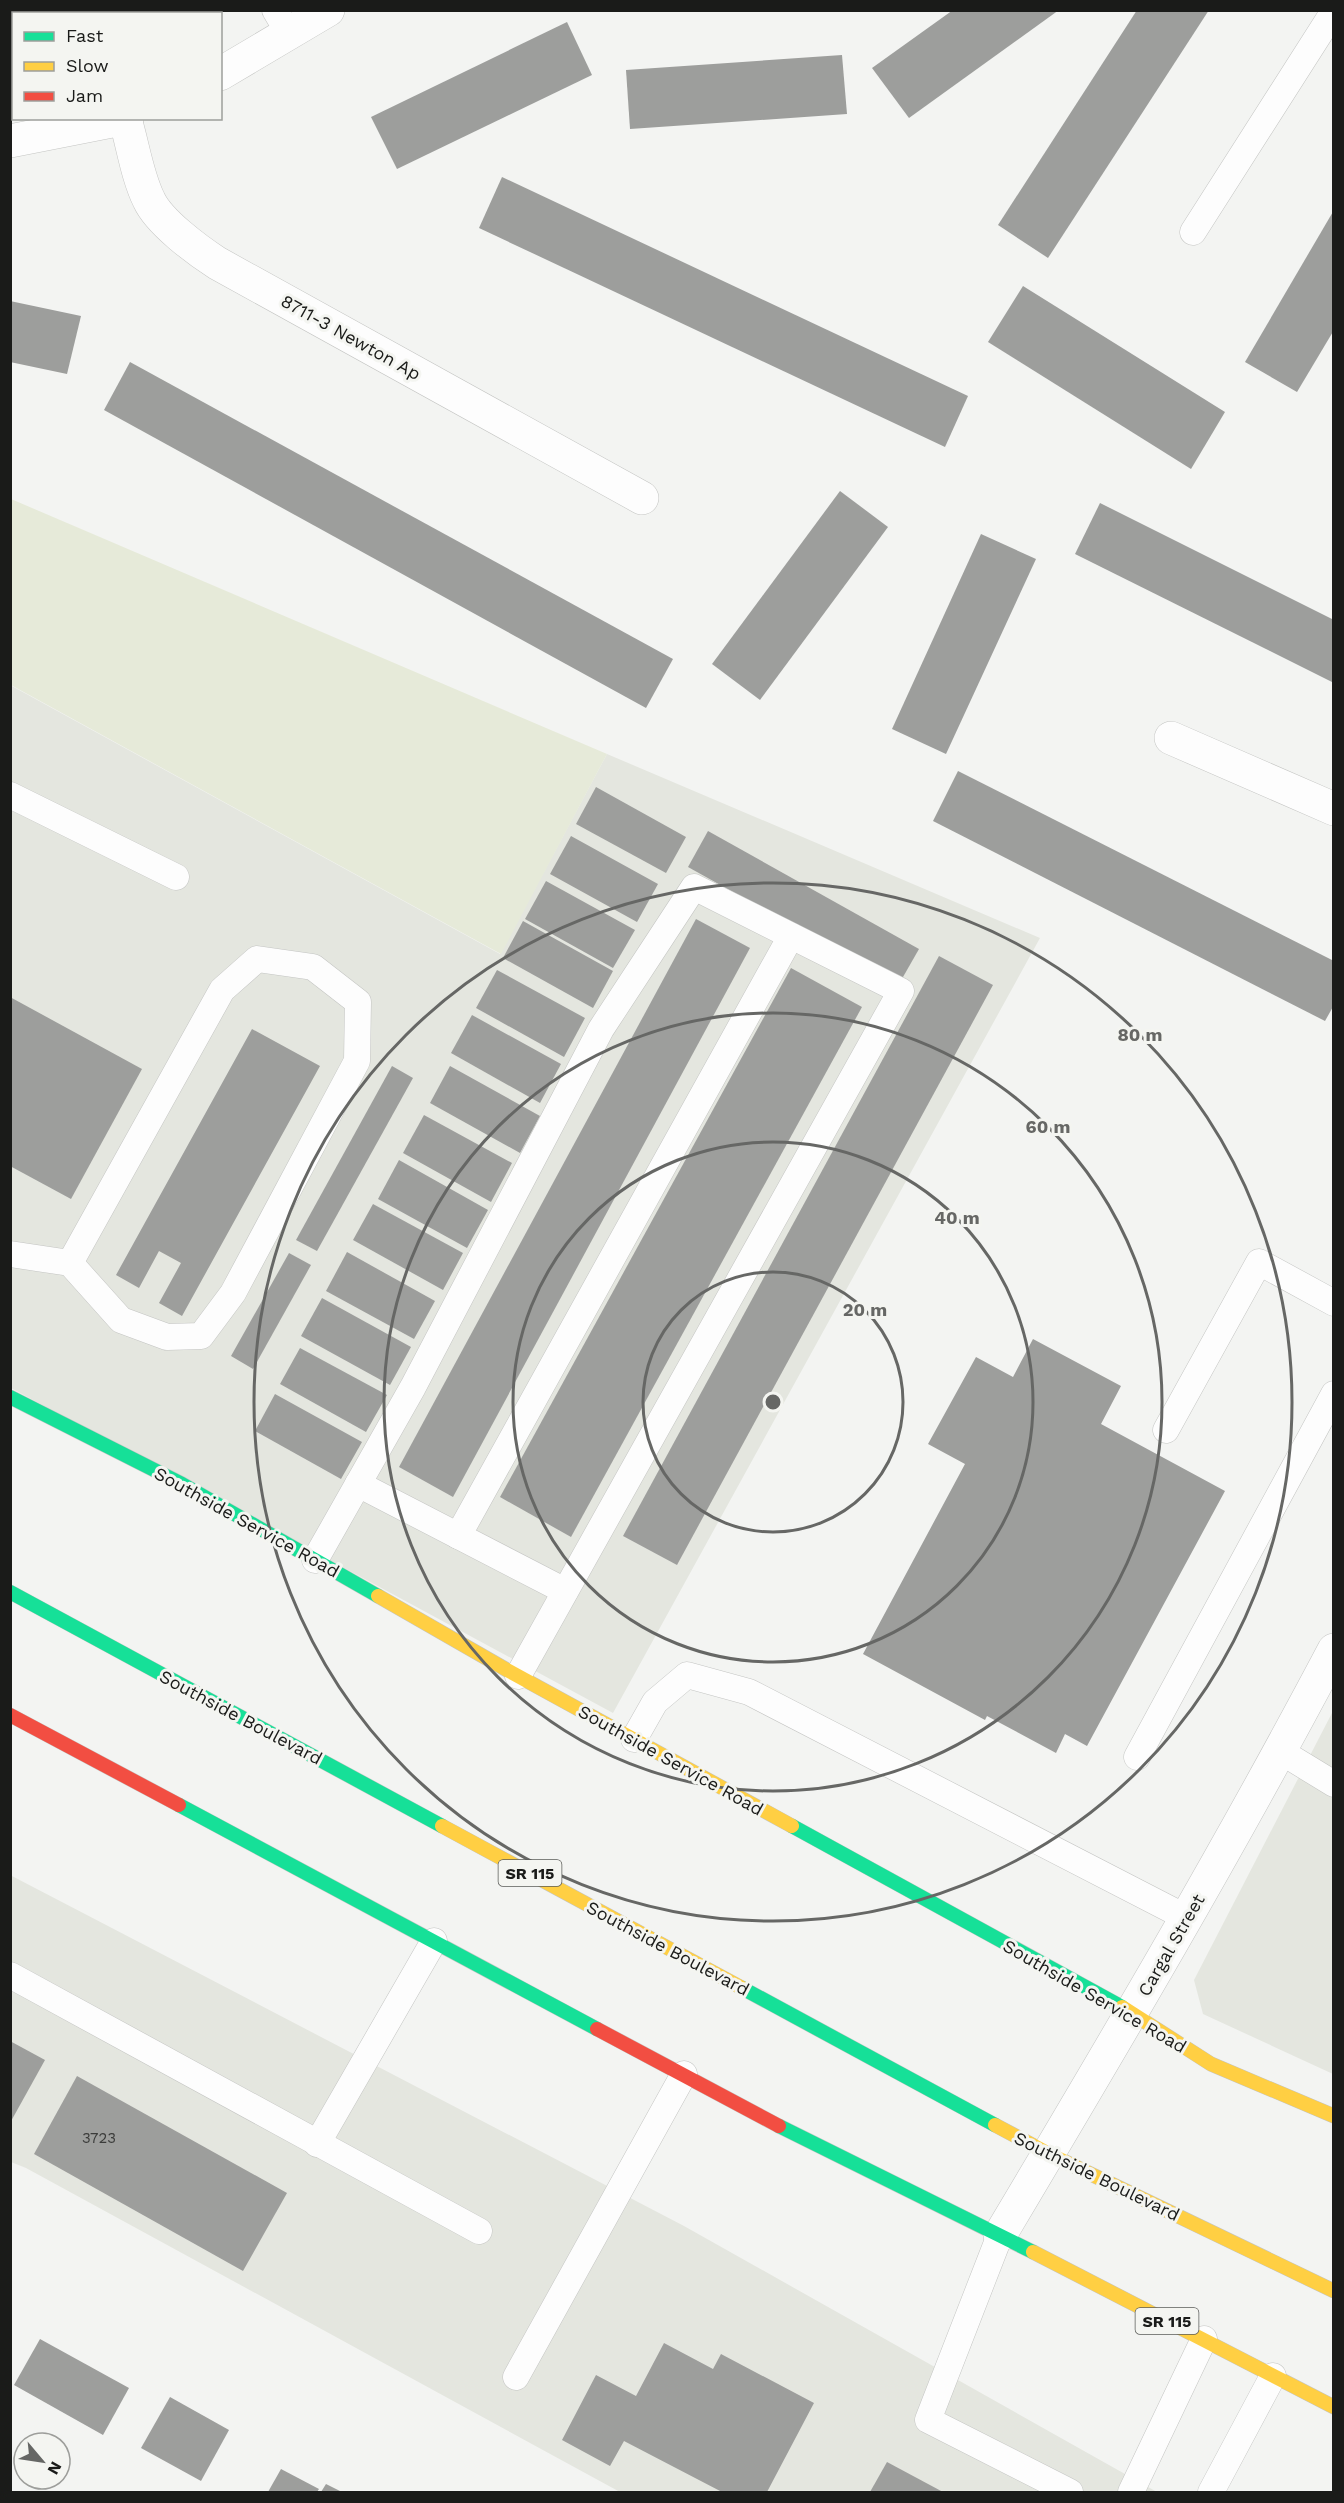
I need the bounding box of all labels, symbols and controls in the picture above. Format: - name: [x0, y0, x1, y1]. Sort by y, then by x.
- legend: [12, 12, 222, 120]
- text: Fast: [66, 25, 104, 46]
- text: Slow: [66, 55, 109, 76]
- text: Jam: [66, 85, 103, 106]
- street label: 8711-3 Newton Ap: [278, 290, 424, 384]
- text: 80 m: [1118, 1024, 1162, 1045]
- text: 60 m: [1026, 1116, 1070, 1137]
- text: 40 m: [934, 1207, 980, 1228]
- text: 20 m: [843, 1299, 887, 1320]
- centre of rings: [763, 1392, 783, 1412]
- street label: Southside Service Road: [151, 1462, 343, 1582]
- street label: Southside Boulevard: [156, 1665, 326, 1769]
- street label: Southside Service Road: [575, 1700, 767, 1820]
- road number: SR 115: [498, 1860, 562, 1886]
- street label: Cargal Street: [1133, 1890, 1209, 2000]
- street label: Southside Boulevard: [583, 1896, 753, 2000]
- street label: Southside Service Road: [1000, 1935, 1190, 2057]
- street label: Southside Boulevard: [1011, 2127, 1183, 2225]
- house number: 3723: [82, 2129, 116, 2147]
- road number: SR 115: [1136, 2308, 1198, 2334]
- north arrow: [12, 2431, 72, 2491]
- text: N: [43, 2458, 66, 2478]

